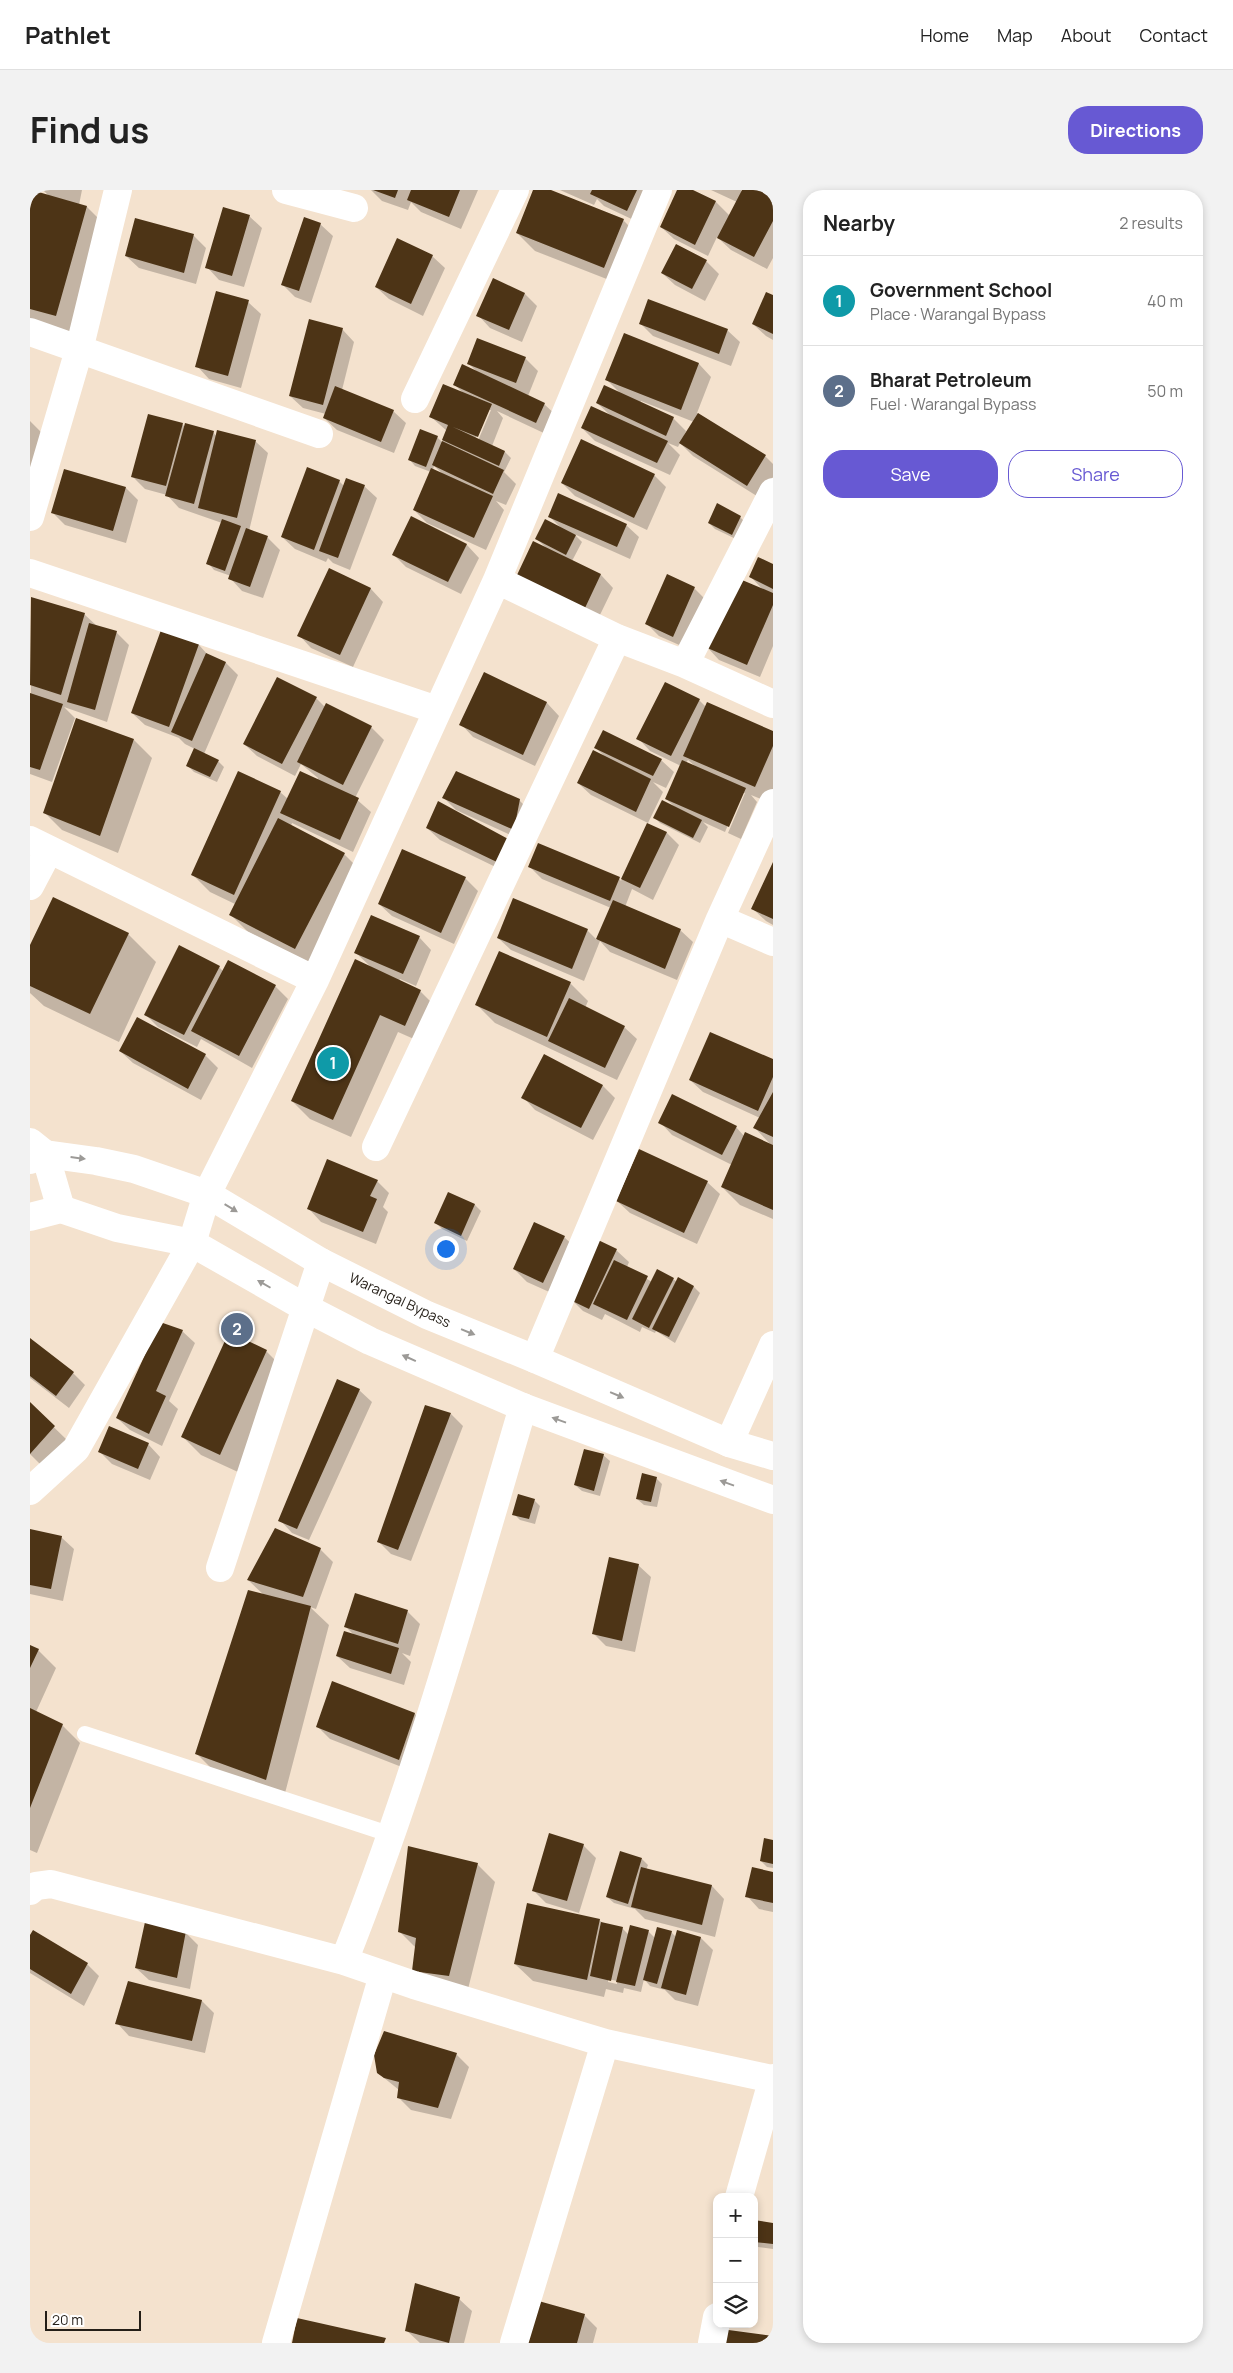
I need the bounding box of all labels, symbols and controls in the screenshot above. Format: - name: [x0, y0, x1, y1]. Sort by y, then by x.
- text: Pathlet: [25, 18, 111, 51]
- text: Home: [920, 23, 969, 47]
- text: Map: [997, 23, 1033, 47]
- text: About: [1061, 23, 1111, 47]
- text: Contact: [1139, 23, 1208, 47]
- text: Find us: [30, 106, 149, 154]
- button: Directions: [1068, 106, 1203, 154]
- text: Nearby: [823, 209, 895, 237]
- text: 2 results: [1119, 212, 1183, 234]
- text: Government School: [870, 277, 1052, 303]
- text: 1: [835, 290, 843, 312]
- text: 40 m: [1147, 290, 1183, 312]
- text: Place · Warangal Bypass: [870, 303, 1046, 325]
- text: Bharat Petroleum: [870, 367, 1032, 393]
- text: 2: [834, 380, 844, 402]
- text: 50 m: [1147, 380, 1183, 402]
- text: Fuel · Warangal Bypass: [870, 393, 1036, 415]
- button: Save: [823, 450, 998, 498]
- button: Share: [1008, 450, 1183, 498]
- pin: 1: [317, 1044, 349, 1082]
- one-way arrow: [70, 1154, 86, 1162]
- one-way arrow: [224, 1204, 237, 1213]
- your location: [433, 1236, 459, 1262]
- street label: Warangal Bypass: [346, 1268, 454, 1331]
- one-way arrow: [257, 1280, 270, 1289]
- pin: 2: [221, 1310, 253, 1348]
- one-way arrow: [461, 1328, 475, 1336]
- one-way arrow: [402, 1353, 416, 1361]
- one-way arrow: [610, 1392, 624, 1400]
- one-way arrow: [551, 1416, 566, 1423]
- one-way arrow: [720, 1479, 735, 1486]
- map controls: [713, 2193, 758, 2328]
- button: +: [713, 2193, 758, 2238]
- button: −: [713, 2238, 758, 2283]
- button: layers: [713, 2283, 758, 2328]
- scale bar: [45, 2308, 141, 2331]
- text: 20 m: [52, 2310, 83, 2329]

